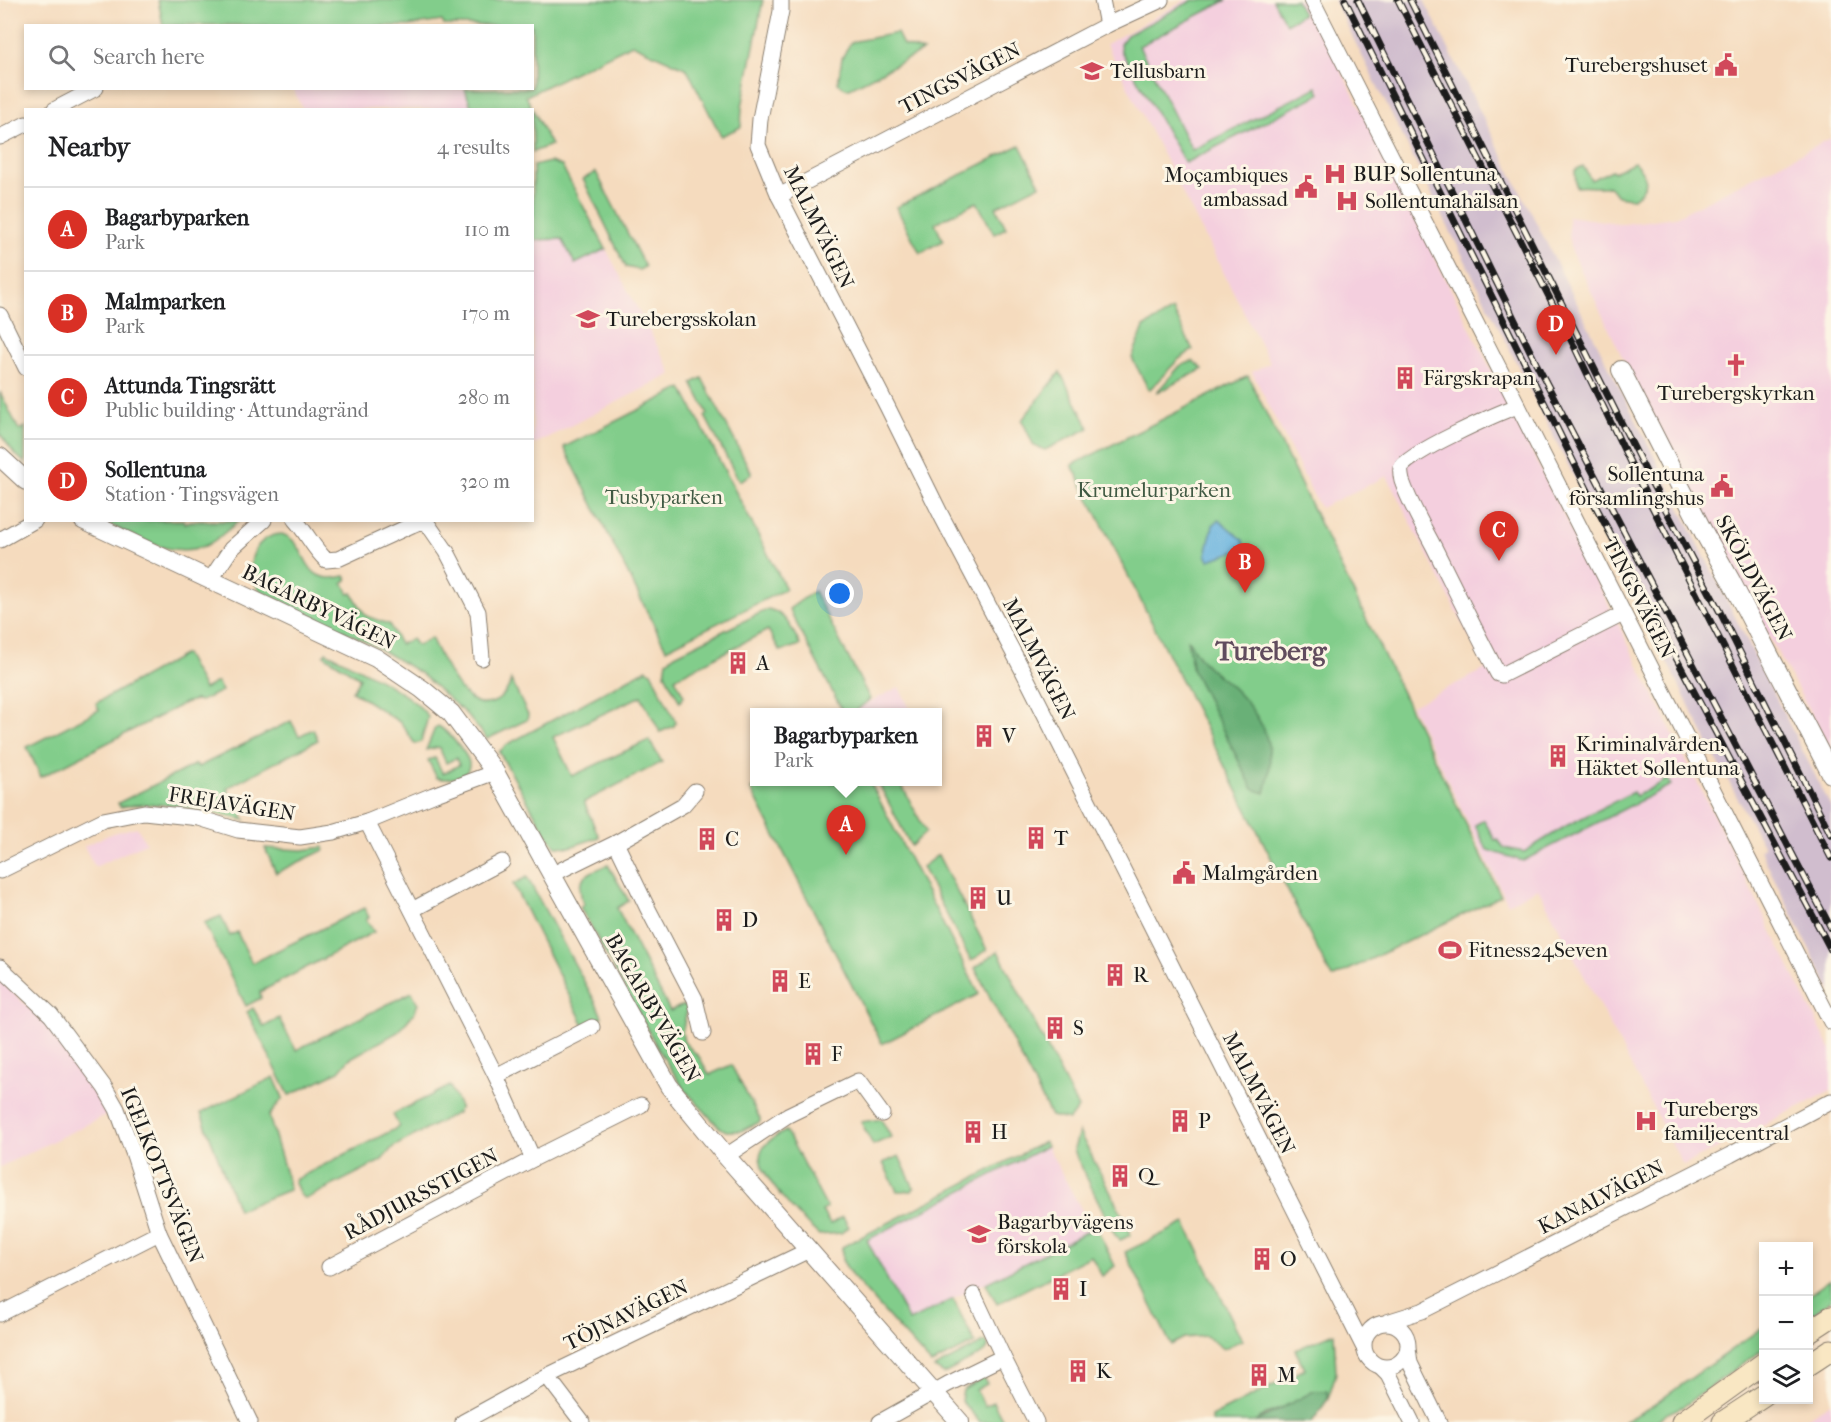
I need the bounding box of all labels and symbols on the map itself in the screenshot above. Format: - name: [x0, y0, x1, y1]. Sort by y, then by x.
- street label: TINGSVÄGEN: [895, 37, 1025, 119]
- public building icon: Turebergshuset: [1713, 52, 1739, 78]
- place label: Turebergshuset: [1565, 53, 1708, 77]
- school or university icon: Tellusbarn: [1079, 58, 1105, 84]
- place label: Tellusbarn: [1110, 59, 1206, 83]
- hospital icon: BUP Sollentuna: [1322, 161, 1348, 187]
- street label: MALMVÄGEN: [779, 162, 859, 292]
- place label: BUP Sollentuna: [1353, 162, 1497, 186]
- place label: Moçambiques ambassad: [1164, 163, 1289, 211]
- public building icon: Moçambiques ambassad: [1293, 174, 1319, 200]
- hospital icon: Sollentunahälsan: [1334, 188, 1360, 214]
- place label: Sollentunahälsan: [1365, 189, 1518, 213]
- school or university icon: Turebergsskolan: [575, 306, 601, 332]
- pin: D: [1536, 306, 1576, 355]
- place label: Turebergsskolan: [606, 307, 756, 331]
- church icon: Turebergskyrkan: [1723, 352, 1749, 378]
- building icon: Färgskrapan: [1392, 365, 1418, 391]
- place label: Färgskrapan: [1423, 366, 1535, 390]
- place label: Turebergskyrkan: [1657, 381, 1815, 405]
- place label: Sollentuna församlingshus: [1569, 462, 1704, 510]
- public building icon: Sollentuna församlingshus: [1709, 473, 1735, 499]
- park label: Krumelurparken: [1077, 478, 1231, 502]
- park label: Tusbyparken: [605, 485, 723, 509]
- street label: SKÖLDVÄGEN: [1711, 511, 1797, 645]
- pin: C: [1480, 512, 1518, 561]
- street label: TINGSVÄGEN: [1598, 533, 1680, 663]
- pin: B: [1226, 544, 1264, 593]
- street label: BAGARBYVÄGEN: [238, 559, 400, 655]
- your location: [825, 579, 854, 608]
- street label: MALMVÄGEN: [998, 594, 1080, 724]
- district label: Tureberg: [1215, 635, 1328, 667]
- building icon: A: [725, 650, 751, 676]
- place label: A: [755, 651, 770, 675]
- building icon: V: [971, 723, 997, 749]
- place label: V: [1001, 724, 1017, 748]
- place label: Kriminalvården, Häktet Sollentuna: [1576, 732, 1740, 780]
- building icon: Kriminalvården, Häktet Sollentuna: [1545, 743, 1571, 769]
- street label: FREJAVÄGEN: [167, 782, 297, 826]
- pin: A: [826, 806, 866, 855]
- building icon: T: [1023, 825, 1049, 851]
- building icon: C: [694, 826, 720, 852]
- place label: T: [1054, 826, 1069, 850]
- place label: C: [725, 827, 739, 851]
- public building icon: Malmgården: [1171, 860, 1197, 886]
- place label: Malmgården: [1202, 861, 1318, 885]
- building icon: U: [965, 885, 991, 911]
- place label: U: [996, 886, 1013, 910]
- building icon: D: [711, 907, 737, 933]
- place label: D: [742, 908, 758, 932]
- street label: BAGARBYVÄGEN: [601, 929, 705, 1087]
- sports icon: Fitness24Seven: [1437, 937, 1463, 963]
- place label: Fitness24Seven: [1468, 938, 1608, 962]
- building icon: R: [1102, 962, 1128, 988]
- place label: R: [1133, 963, 1149, 987]
- building icon: E: [767, 968, 793, 994]
- place label: E: [798, 969, 811, 993]
- building icon: S: [1042, 1015, 1068, 1041]
- place label: S: [1073, 1016, 1084, 1040]
- street label: MALMVÄGEN: [1218, 1028, 1300, 1158]
- building icon: F: [800, 1041, 826, 1067]
- place label: F: [831, 1042, 842, 1066]
- street label: IGELKOTTSVÄGEN: [116, 1083, 208, 1267]
- place label: Turebergs familjecentral: [1664, 1097, 1790, 1145]
- building icon: P: [1167, 1108, 1193, 1134]
- hospital icon: Turebergs familjecentral: [1633, 1108, 1659, 1134]
- place label: P: [1198, 1109, 1211, 1133]
- building icon: H: [960, 1119, 986, 1145]
- place label: H: [991, 1120, 1008, 1144]
- street label: RÅDJURSSTIGEN: [340, 1143, 502, 1245]
- street label: KANALVÄGEN: [1534, 1155, 1668, 1239]
- building icon: Q: [1107, 1163, 1133, 1189]
- place label: Q: [1138, 1164, 1161, 1188]
- place label: Bagarbyvägens förskola: [997, 1210, 1134, 1258]
- school or university icon: Bagarbyvägens förskola: [966, 1221, 992, 1247]
- building icon: O: [1249, 1246, 1275, 1272]
- place label: O: [1280, 1247, 1297, 1271]
- street label: TÖJNAVÄGEN: [560, 1274, 692, 1355]
- building icon: I: [1048, 1276, 1074, 1302]
- place label: I: [1079, 1277, 1087, 1301]
- building icon: K: [1065, 1358, 1091, 1384]
- place label: K: [1096, 1359, 1113, 1383]
- building icon: M: [1246, 1362, 1272, 1388]
- place label: M: [1277, 1363, 1296, 1387]

